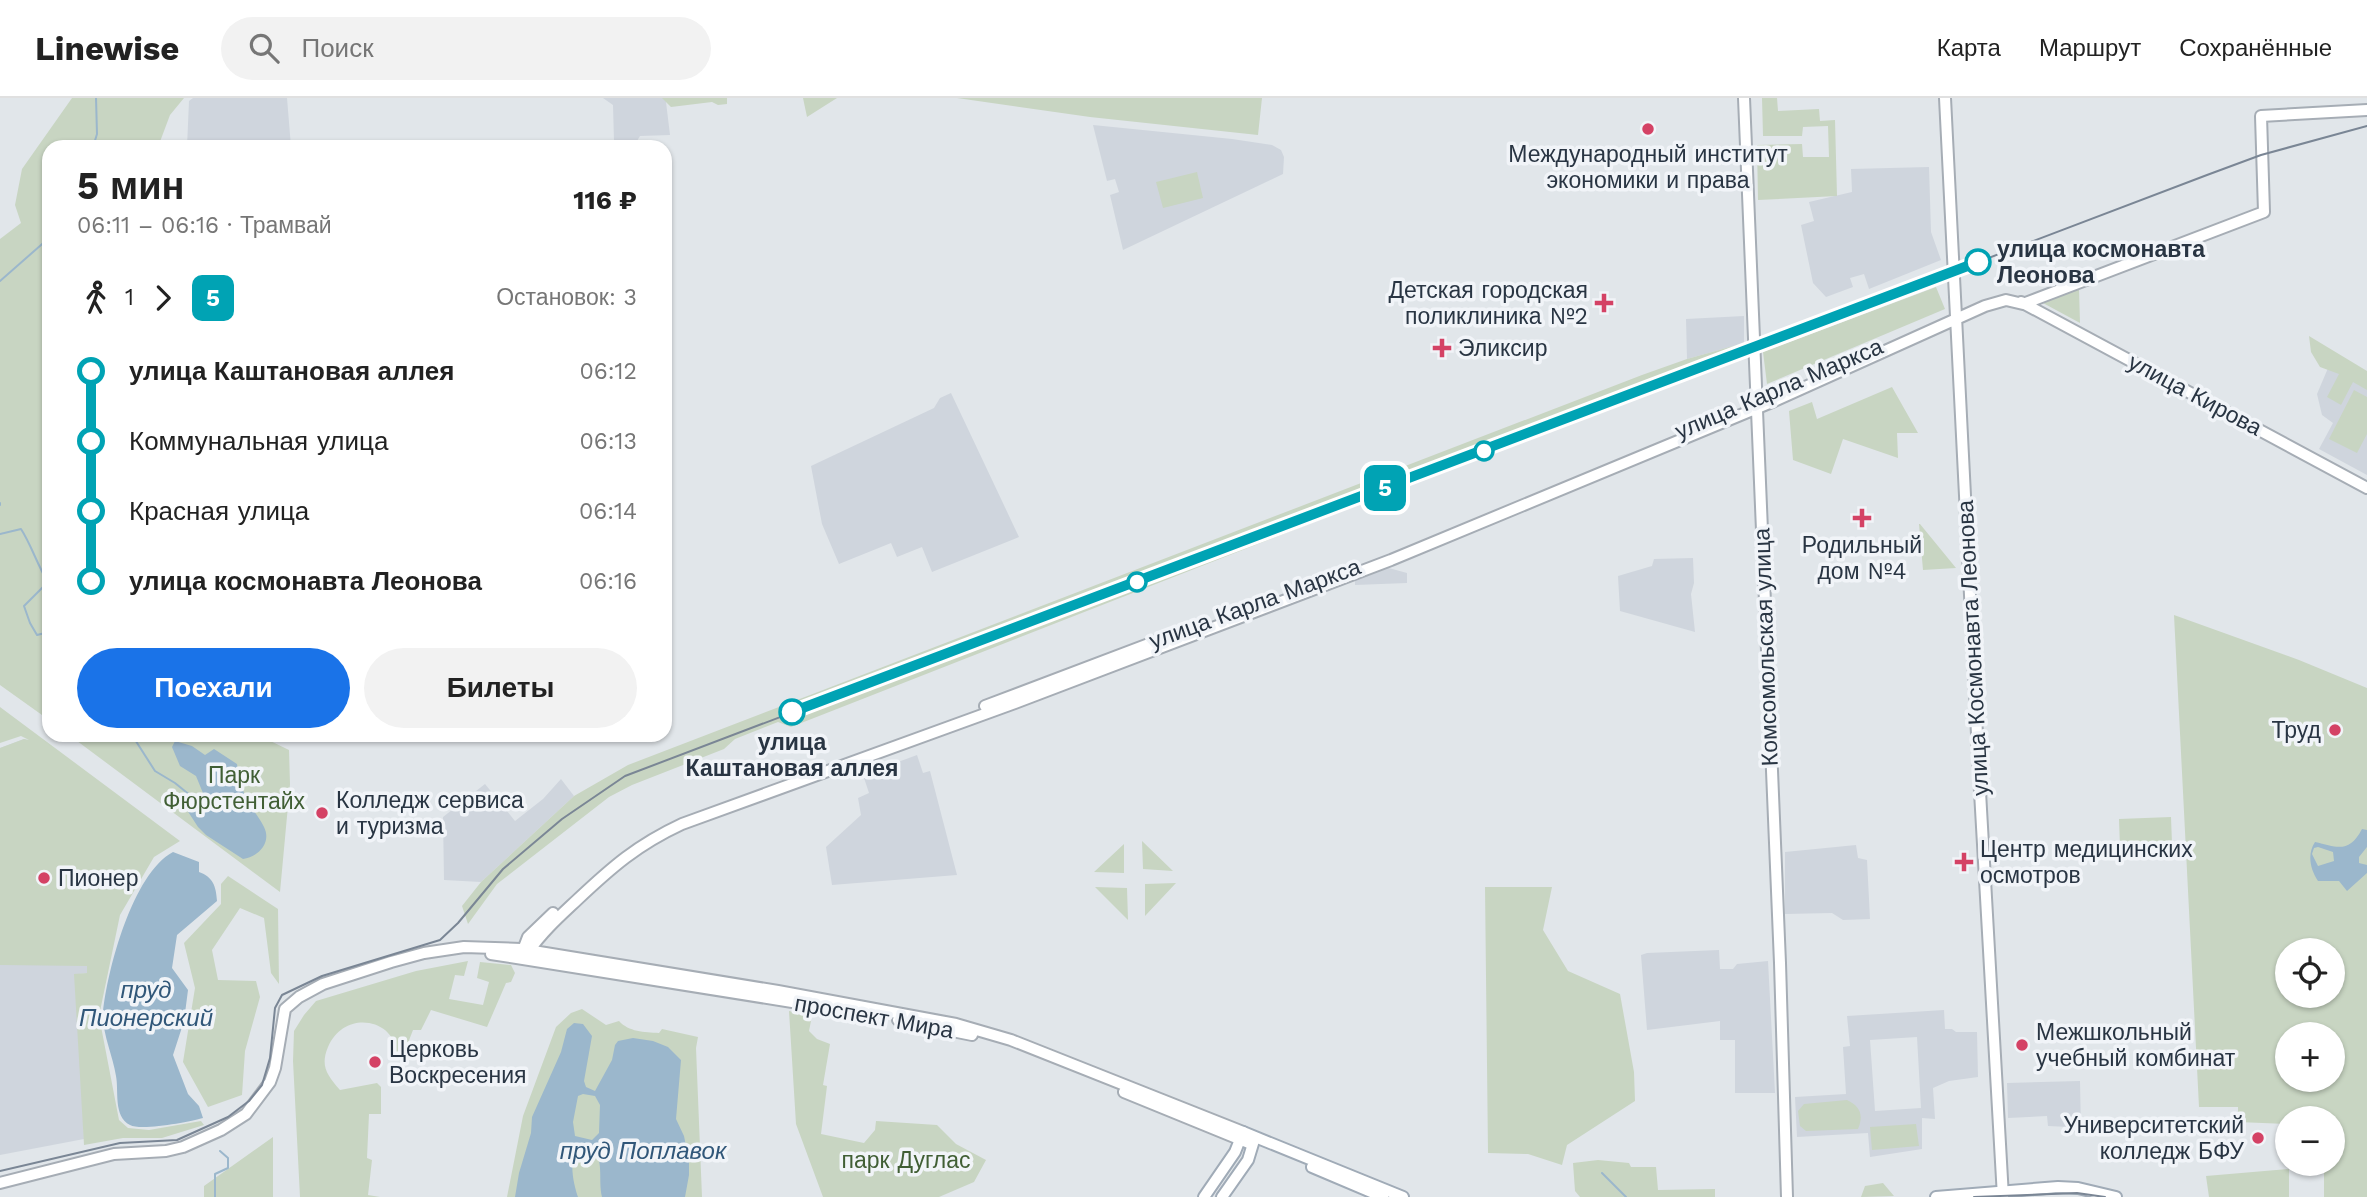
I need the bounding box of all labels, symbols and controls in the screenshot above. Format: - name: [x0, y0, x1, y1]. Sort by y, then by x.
- search box: [221, 17, 711, 80]
- text: Linewise: [35, 29, 179, 68]
- icon: search: [245, 29, 283, 67]
- text: Поиск: [301, 33, 374, 63]
- text: Карта: [1937, 34, 2001, 62]
- text: Маршрут: [2039, 34, 2141, 62]
- text: Сохранённые: [2179, 34, 2332, 62]
- marker: Международный институт экономики и права: [1640, 121, 1656, 137]
- place label: Международный институт экономики и права: [1508, 141, 1788, 194]
- text: 5 мин: [77, 164, 184, 208]
- text: 116 ₽: [573, 185, 637, 215]
- text: 06:11 – 06:16 · Трамвай: [77, 212, 332, 239]
- place label: улица космонавта Леонова: [1997, 236, 2205, 289]
- marker: улица космонавта Леонова: [1965, 249, 1991, 275]
- place label: Детская городская поликлиника №2: [1388, 277, 1588, 330]
- icon: walk: [77, 279, 115, 317]
- icon: forward: [144, 279, 182, 317]
- text: 1: [125, 284, 134, 311]
- text: 5: [206, 284, 220, 312]
- text: Остановок: 3: [496, 284, 637, 311]
- marker: Детская городская поликлиника №2: [1594, 293, 1614, 313]
- street label: улица Карла Маркса: [1671, 333, 1887, 445]
- place label: Эликсир: [1458, 335, 1548, 362]
- marker: Эликсир: [1432, 338, 1452, 358]
- street label: улица Кирова: [2123, 348, 2267, 442]
- text: улица Каштановая аллея: [129, 356, 454, 386]
- text: 06:12: [580, 358, 637, 385]
- text: Коммунальная улица: [129, 426, 388, 456]
- text: 06:13: [580, 428, 637, 455]
- unlabelled marker: [1474, 441, 1494, 461]
- line badge: 5: [1362, 465, 1408, 511]
- text: 5: [1378, 474, 1392, 502]
- text: Красная улица: [129, 496, 309, 526]
- text: 06:14: [579, 498, 637, 525]
- street label: улица Космонавта Леонова: [1952, 499, 1994, 797]
- marker: Родильный дом №4: [1852, 508, 1872, 528]
- street label: Комсомольская улица: [1748, 527, 1784, 767]
- place label: Родильный дом №4: [1802, 532, 1922, 585]
- street label: улица Карла Маркса: [1146, 553, 1365, 655]
- text: улица космонавта Леонова: [129, 566, 482, 596]
- text: 06:16: [579, 568, 637, 595]
- unlabelled marker: [1127, 572, 1147, 592]
- button: Поехали: [77, 648, 350, 728]
- button: Билеты: [364, 648, 637, 728]
- marker: улица Каштановая аллея: [779, 699, 805, 725]
- place label: Труд: [2272, 717, 2322, 744]
- marker: Труд: [2327, 722, 2343, 738]
- place label: улица Каштановая аллея: [686, 729, 898, 782]
- park label: Парк Фюрстентайх: [163, 762, 306, 815]
- place label: Колледж сервиса и туризма: [336, 787, 524, 840]
- marker: Колледж сервиса и туризма: [314, 805, 330, 821]
- place label: Центр медицинских осмотров: [1980, 836, 2193, 889]
- marker: Центр медицинских осмотров: [1954, 852, 1974, 872]
- place label: Пионер: [58, 865, 138, 892]
- marker: Пионер: [36, 870, 52, 886]
- map controls: [2275, 938, 2345, 1176]
- button: locate: [2275, 938, 2345, 1008]
- water label: пруд Пионерский: [79, 976, 213, 1032]
- street label: проспект Мира: [792, 990, 956, 1044]
- place label: Межшкольный учебный комбинат: [2036, 1019, 2236, 1072]
- button: +: [2275, 1022, 2345, 1092]
- place label: Церковь Воскресения: [389, 1036, 527, 1089]
- marker: Межшкольный учебный комбинат: [2014, 1037, 2030, 1053]
- marker: Церковь Воскресения: [367, 1054, 383, 1070]
- button: −: [2275, 1106, 2345, 1176]
- place label: Университетский колледж БФУ: [2063, 1112, 2244, 1165]
- marker: Университетский колледж БФУ: [2250, 1130, 2266, 1146]
- water label: пруд Поплавок: [560, 1137, 728, 1165]
- park label: парк Дуглас: [841, 1147, 971, 1174]

